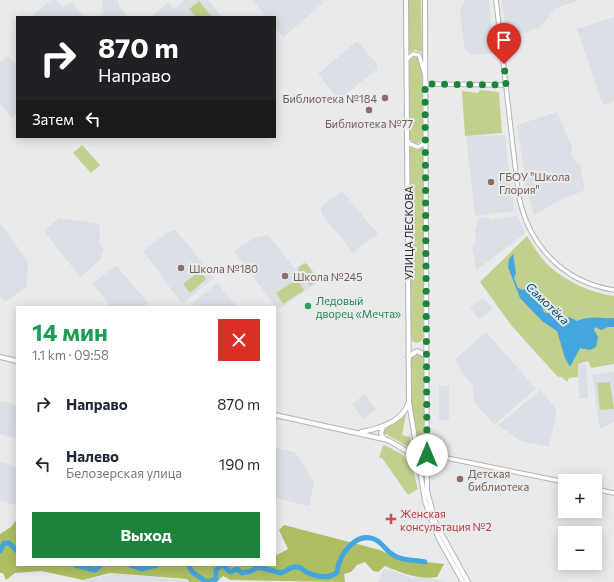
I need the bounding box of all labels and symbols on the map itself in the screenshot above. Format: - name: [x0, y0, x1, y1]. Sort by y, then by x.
- pin: [487, 23, 521, 64]
- place label: Библиотека №184: [283, 92, 377, 105]
- marker: Библиотека №184: [380, 93, 390, 103]
- marker: Библиотека №77: [364, 105, 374, 115]
- place label: Библиотека №77: [325, 117, 413, 130]
- place label: ГБОУ "Школа Глория": [499, 170, 570, 196]
- marker: ГБОУ "Школа Глория": [486, 177, 496, 187]
- street label: УЛИЦА ЛЕСКОВА: [402, 186, 415, 280]
- place label: Школа №180: [189, 262, 258, 275]
- marker: Школа №180: [176, 263, 186, 273]
- place label: Школа №245: [293, 270, 363, 283]
- marker: Школа №245: [280, 271, 290, 281]
- water label: Самотёка: [524, 279, 572, 327]
- place label: Ледовый дворец «Мечта»: [316, 294, 401, 320]
- marker: Ледовый дворец «Мечта»: [303, 301, 313, 311]
- position arrow: [406, 434, 448, 476]
- place label: Детская библиотека: [468, 467, 529, 493]
- marker: Детская библиотека: [455, 474, 465, 484]
- place label: Женская консультация №2: [400, 507, 492, 533]
- marker: Женская консультация №2: [385, 513, 397, 525]

